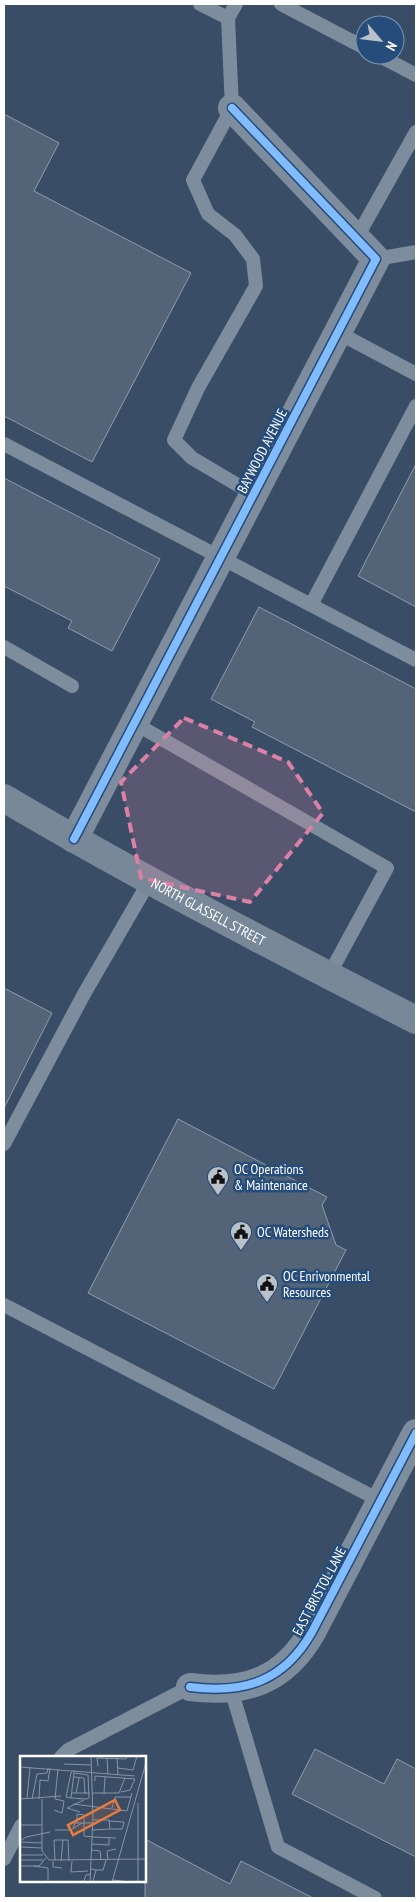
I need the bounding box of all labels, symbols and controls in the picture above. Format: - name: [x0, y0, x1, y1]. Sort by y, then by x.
- north arrow: [355, 15, 405, 65]
- text: N: [382, 39, 401, 54]
- street label: BAYWOOD AVENUE: [233, 406, 291, 496]
- street label: NORTH GLASSELL STREET: [148, 874, 269, 950]
- place label: OC Operations & Maintenance: [234, 1160, 308, 1194]
- public building icon: OC Operations & Maintenance: [206, 1165, 230, 1196]
- public building icon: OC Watersheds: [229, 1220, 253, 1251]
- place label: OC Watersheds: [257, 1223, 329, 1241]
- place label: OC Enrivonmental Resources: [283, 1267, 371, 1301]
- public building icon: OC Enrivonmental Resources: [255, 1272, 279, 1303]
- street label: EAST BRISTOL LANE: [288, 1544, 350, 1638]
- inset map: [20, 1756, 146, 1882]

